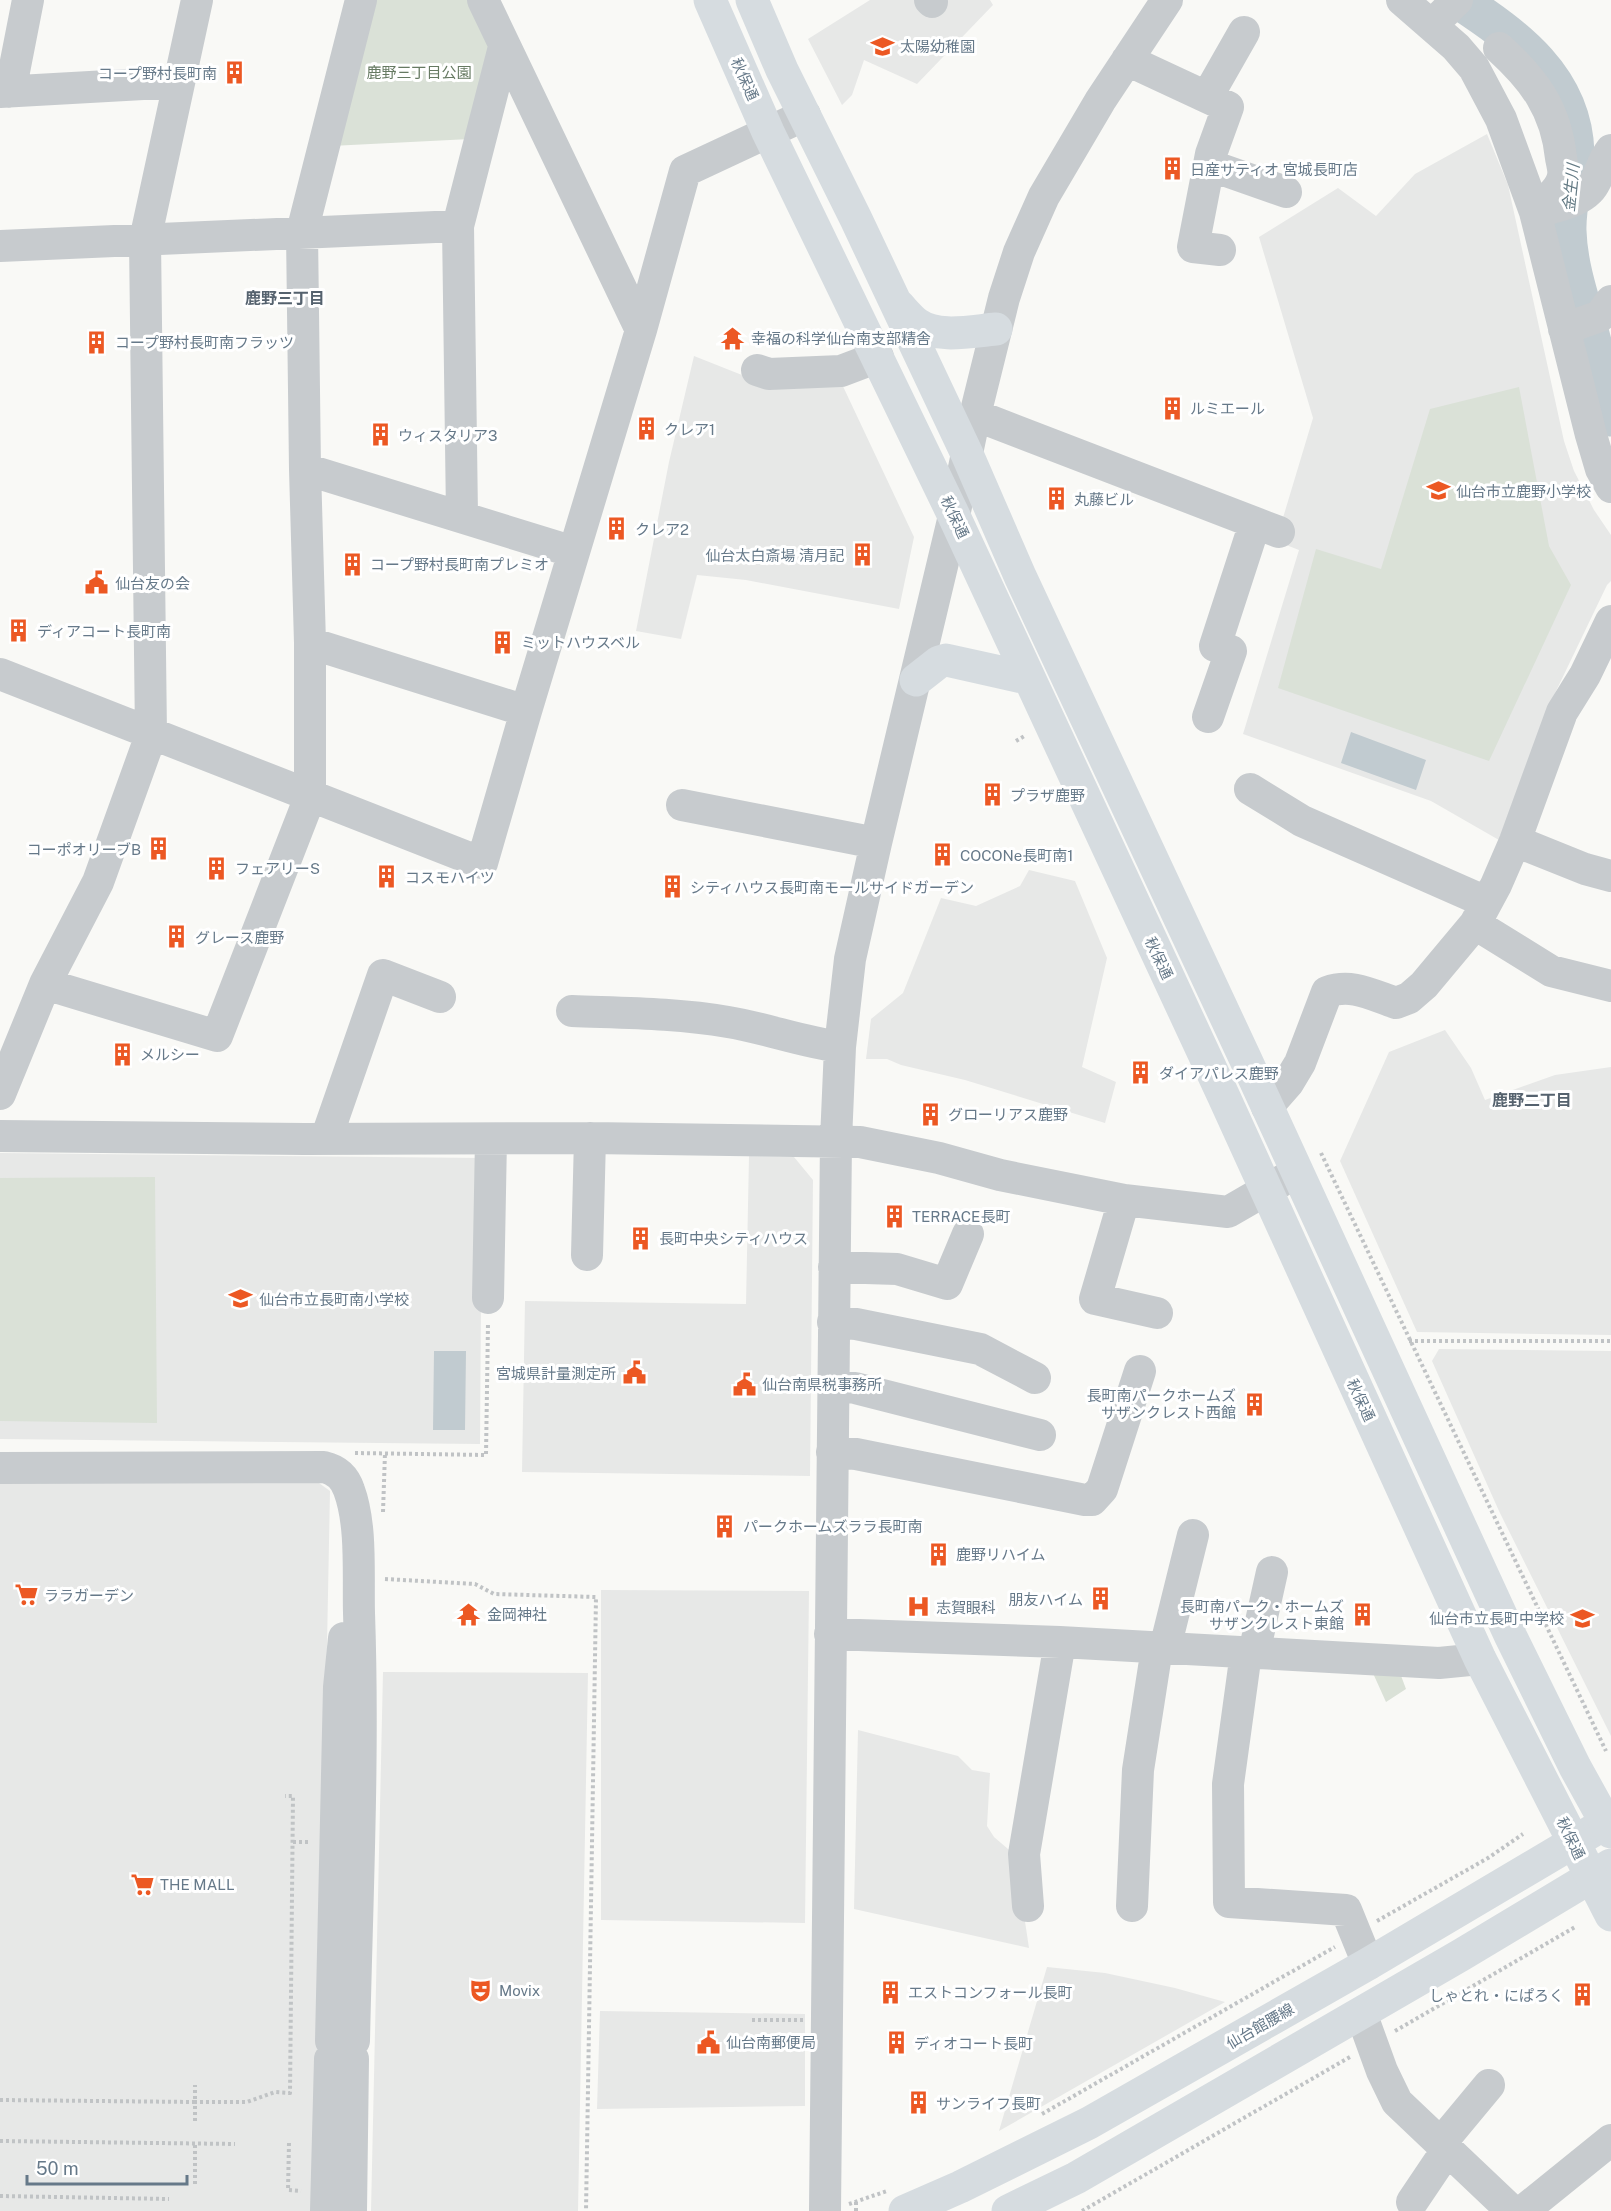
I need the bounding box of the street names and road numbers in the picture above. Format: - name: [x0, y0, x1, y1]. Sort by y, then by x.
- street label: 秋保通: [728, 55, 762, 103]
- street label: 秋保通: [938, 493, 972, 541]
- street label: 秋保通: [1142, 934, 1176, 982]
- street label: 秋保通: [1344, 1376, 1378, 1424]
- street label: 秋保通: [1553, 1814, 1589, 1862]
- street label: 仙台館腰線: [1223, 2000, 1297, 2052]

